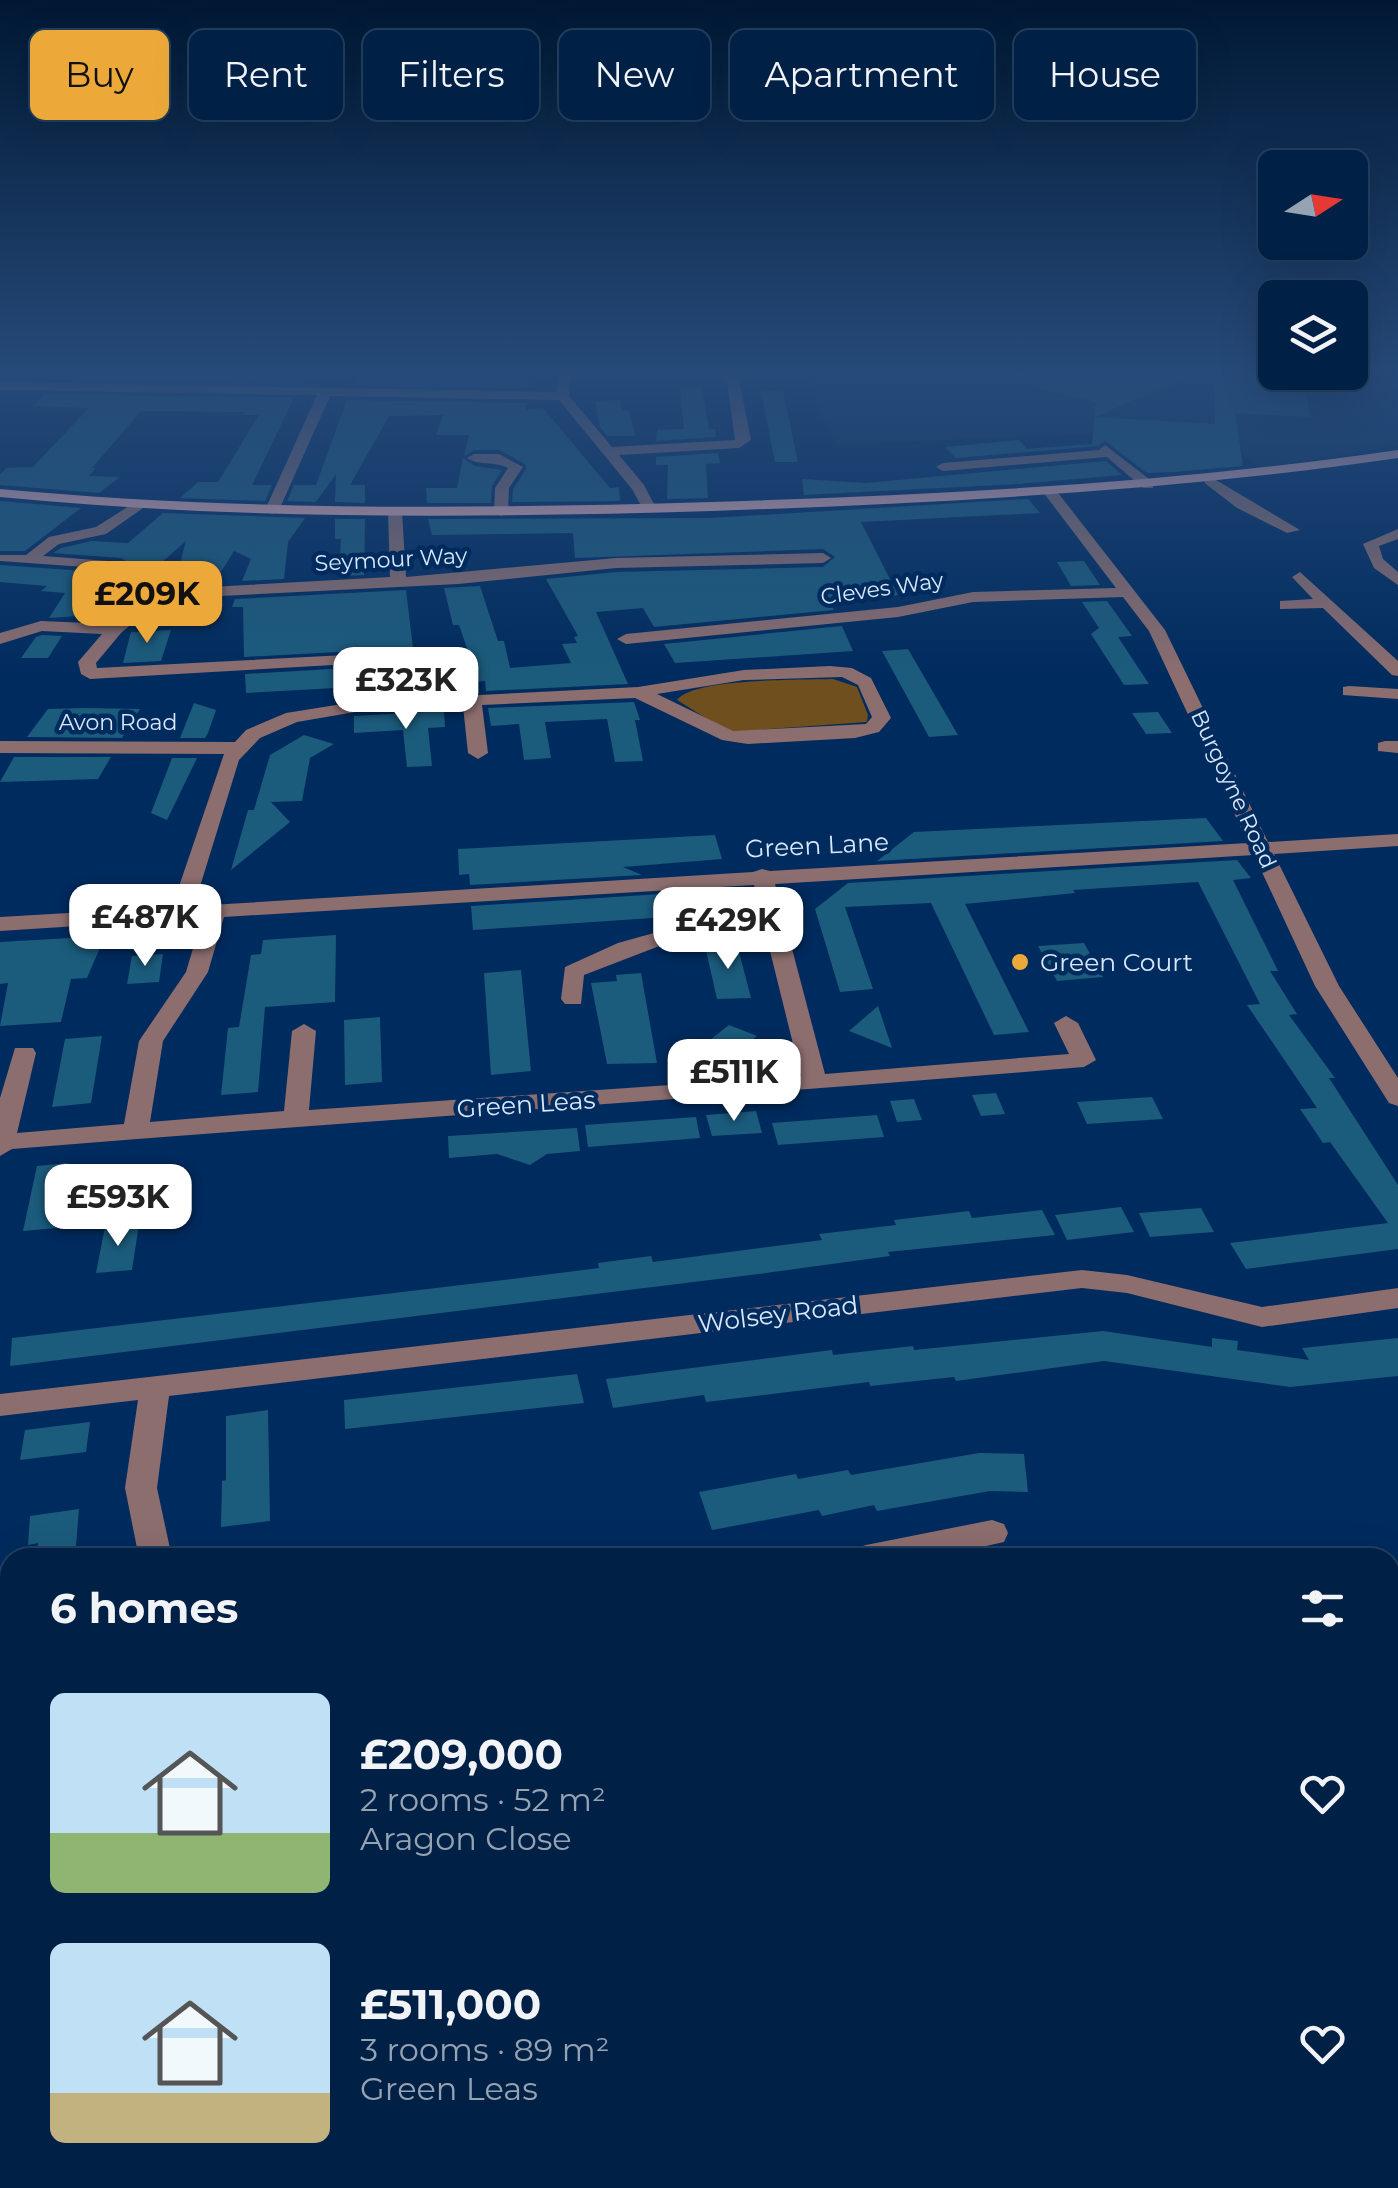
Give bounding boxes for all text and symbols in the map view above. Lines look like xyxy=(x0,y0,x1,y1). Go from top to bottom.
chip: Buy xyxy=(30,30,169,120)
chip: Rent xyxy=(189,30,343,120)
chip: Filters xyxy=(363,30,539,120)
chip: New xyxy=(559,30,710,120)
chip: Apartment xyxy=(730,30,994,120)
chip: House xyxy=(1014,30,1196,120)
north arrow xyxy=(1258,150,1368,260)
map controls xyxy=(1258,150,1368,390)
button: layers xyxy=(1258,280,1368,390)
street label: Seymour Way xyxy=(314,542,468,577)
pin: £209K xyxy=(77,561,217,646)
street label: Cleves Way xyxy=(819,567,945,610)
text: £209K xyxy=(94,574,200,613)
pin: £323K xyxy=(336,647,476,732)
text: £323K xyxy=(355,660,457,699)
street label: Burgoyne Road xyxy=(1185,706,1282,873)
street label: Avon Road xyxy=(59,709,177,736)
street label: Green Lane xyxy=(744,826,890,864)
pin: £487K xyxy=(75,884,215,969)
pin: £429K xyxy=(658,887,798,972)
text: £487K xyxy=(91,897,199,936)
text: £429K xyxy=(675,900,781,939)
place label: Green Court xyxy=(1040,947,1193,977)
marker: Green Court xyxy=(1009,951,1031,973)
pin: £511K xyxy=(664,1039,804,1124)
text: £511K xyxy=(690,1052,778,1091)
street label: Green Leas xyxy=(456,1084,596,1124)
pin: £593K xyxy=(48,1164,188,1249)
text: £593K xyxy=(67,1177,169,1216)
street label: Wolsey Road xyxy=(696,1289,860,1339)
icon: filters xyxy=(1295,1581,1350,1636)
text: 6 homes xyxy=(50,1582,238,1634)
text: £209,000 xyxy=(360,1728,563,1780)
icon: home xyxy=(130,1733,250,1853)
icon: heart xyxy=(1295,1766,1350,1821)
text: 2 rooms · 52 m² xyxy=(360,1780,606,1819)
text: Aragon Close xyxy=(360,1819,572,1858)
text: £511,000 xyxy=(360,1978,541,2030)
icon: home xyxy=(130,1983,250,2103)
icon: heart xyxy=(1295,2016,1350,2071)
text: 3 rooms · 89 m² xyxy=(360,2030,609,2069)
text: Green Leas xyxy=(360,2069,538,2108)

